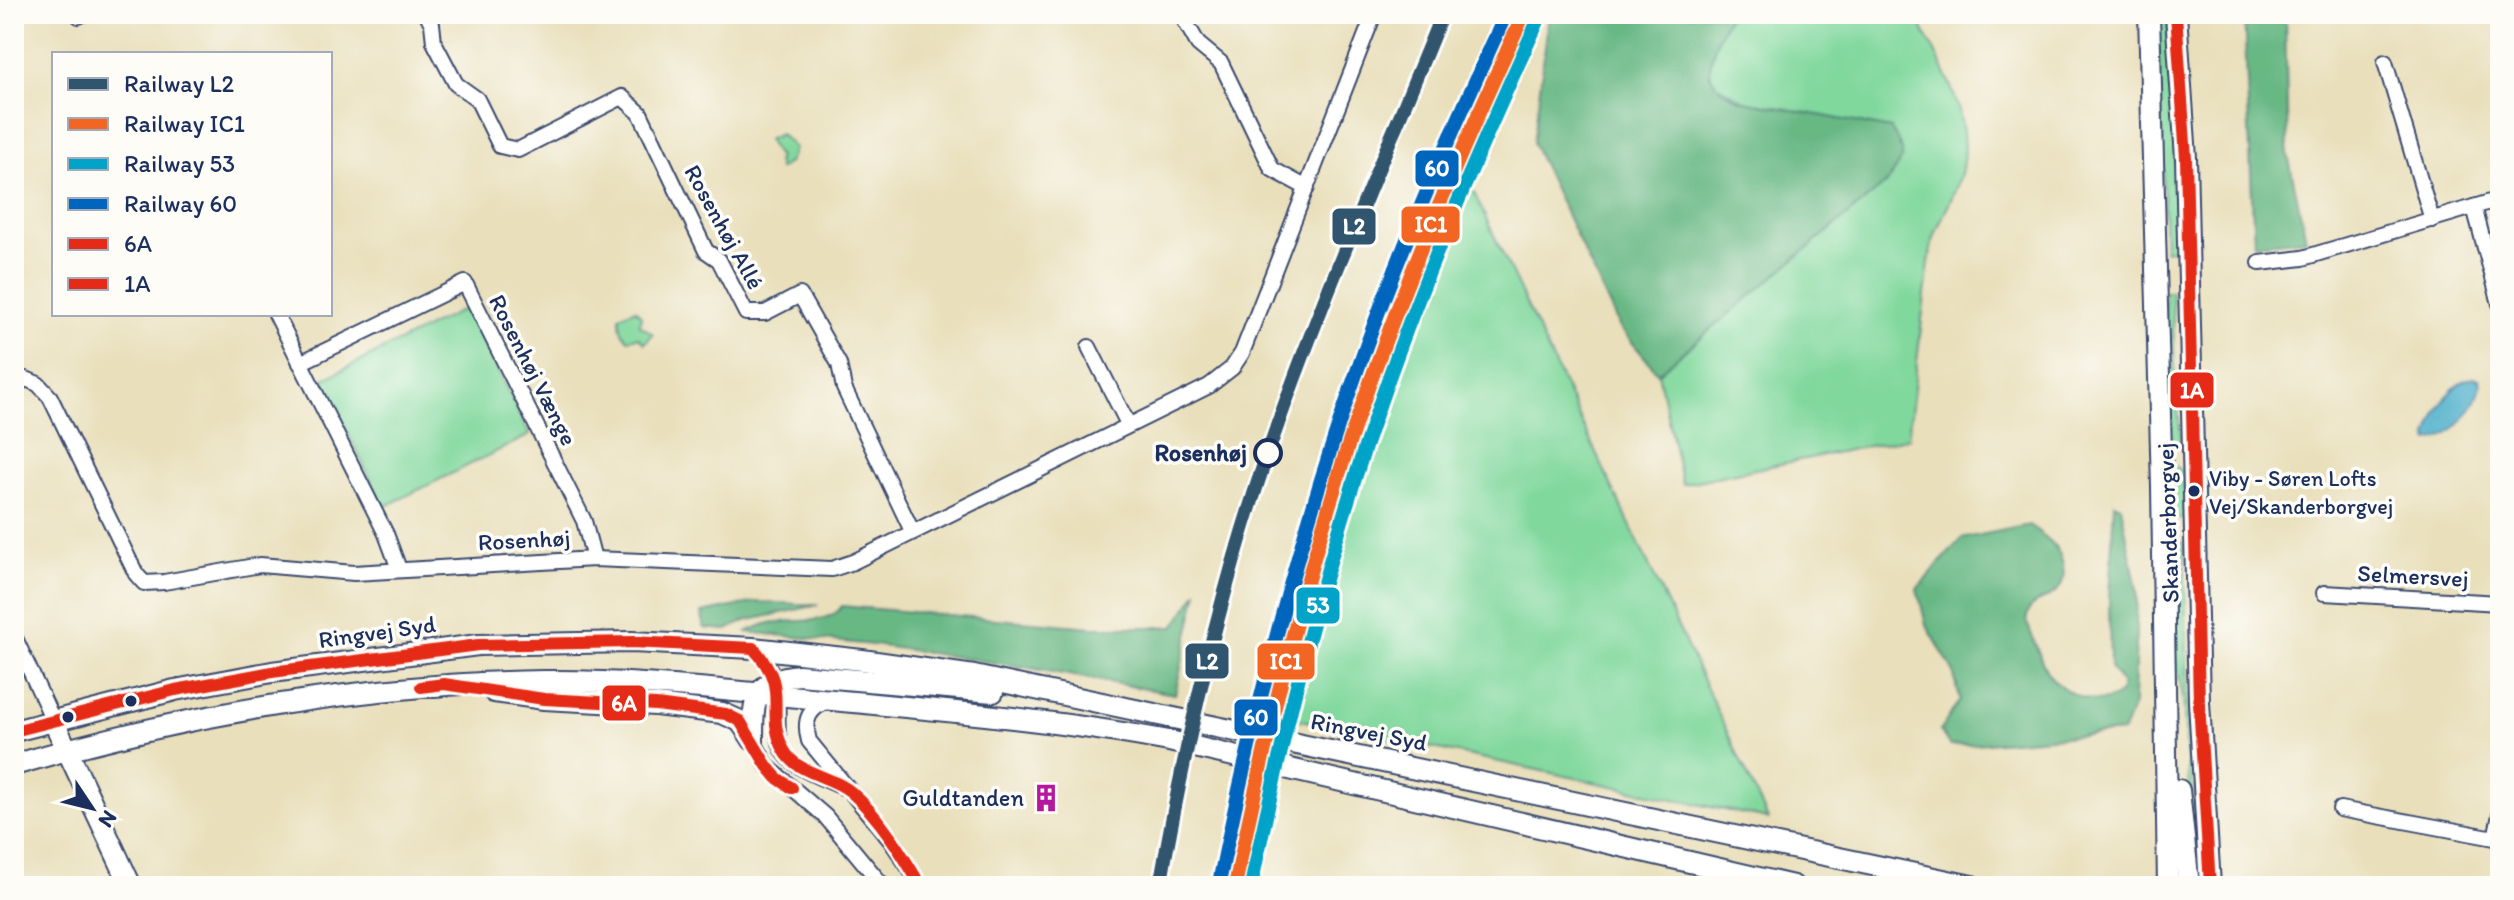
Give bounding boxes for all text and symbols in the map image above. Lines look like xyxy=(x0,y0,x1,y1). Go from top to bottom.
legend xyxy=(52,52,332,316)
text: Railway L2 xyxy=(124,69,235,98)
text: Railway IC1 xyxy=(124,109,245,138)
text: Railway 53 xyxy=(124,149,235,178)
line badge: 60 xyxy=(1414,149,1460,188)
text: 60 xyxy=(1424,155,1450,182)
street label: Rosenhøj Allé xyxy=(678,159,771,294)
text: Railway 60 xyxy=(124,189,237,218)
line badge: IC1 xyxy=(1400,205,1461,244)
line badge: L2 xyxy=(1331,207,1377,246)
text: IC1 xyxy=(1415,211,1448,238)
text: L2 xyxy=(1343,213,1366,240)
text: 6A xyxy=(124,229,152,258)
text: 1A xyxy=(124,269,151,298)
street label: Rosenhøj Vænge xyxy=(483,289,584,450)
line badge: 1A xyxy=(2169,371,2215,409)
text: 1A xyxy=(2180,377,2205,404)
place label: Rosenhøj xyxy=(1155,438,1247,468)
marker: Rosenhøj xyxy=(1254,439,1282,467)
street label: Skanderborgvej xyxy=(2150,442,2185,604)
place label: Viby - Søren Lofts Vej/Skanderborgvej xyxy=(2209,465,2393,520)
marker: Viby - Søren Lofts Vej/Skanderborgvej xyxy=(2186,483,2202,499)
street label: Rosenhøj xyxy=(477,523,571,556)
street label: Selmersvej xyxy=(2357,558,2469,593)
line badge: 53 xyxy=(1295,586,1341,625)
text: 53 xyxy=(1306,592,1330,619)
street label: Ringvej Syd xyxy=(316,609,437,654)
line badge: L2 xyxy=(1184,642,1230,680)
line badge: IC1 xyxy=(1256,642,1316,681)
text: L2 xyxy=(1196,648,1219,675)
text: IC1 xyxy=(1270,648,1303,675)
line badge: 6A xyxy=(601,684,647,722)
text: 6A xyxy=(611,690,638,717)
unlabelled marker xyxy=(123,693,139,709)
line badge: 60 xyxy=(1233,698,1279,737)
text: 60 xyxy=(1243,704,1269,731)
street label: Ringvej Syd xyxy=(1308,706,1430,757)
unlabelled marker xyxy=(60,709,76,725)
north arrow xyxy=(52,768,132,848)
place label: Guldtanden xyxy=(902,783,1024,812)
building icon: Guldtanden xyxy=(1031,783,1061,813)
text: N xyxy=(93,805,123,833)

